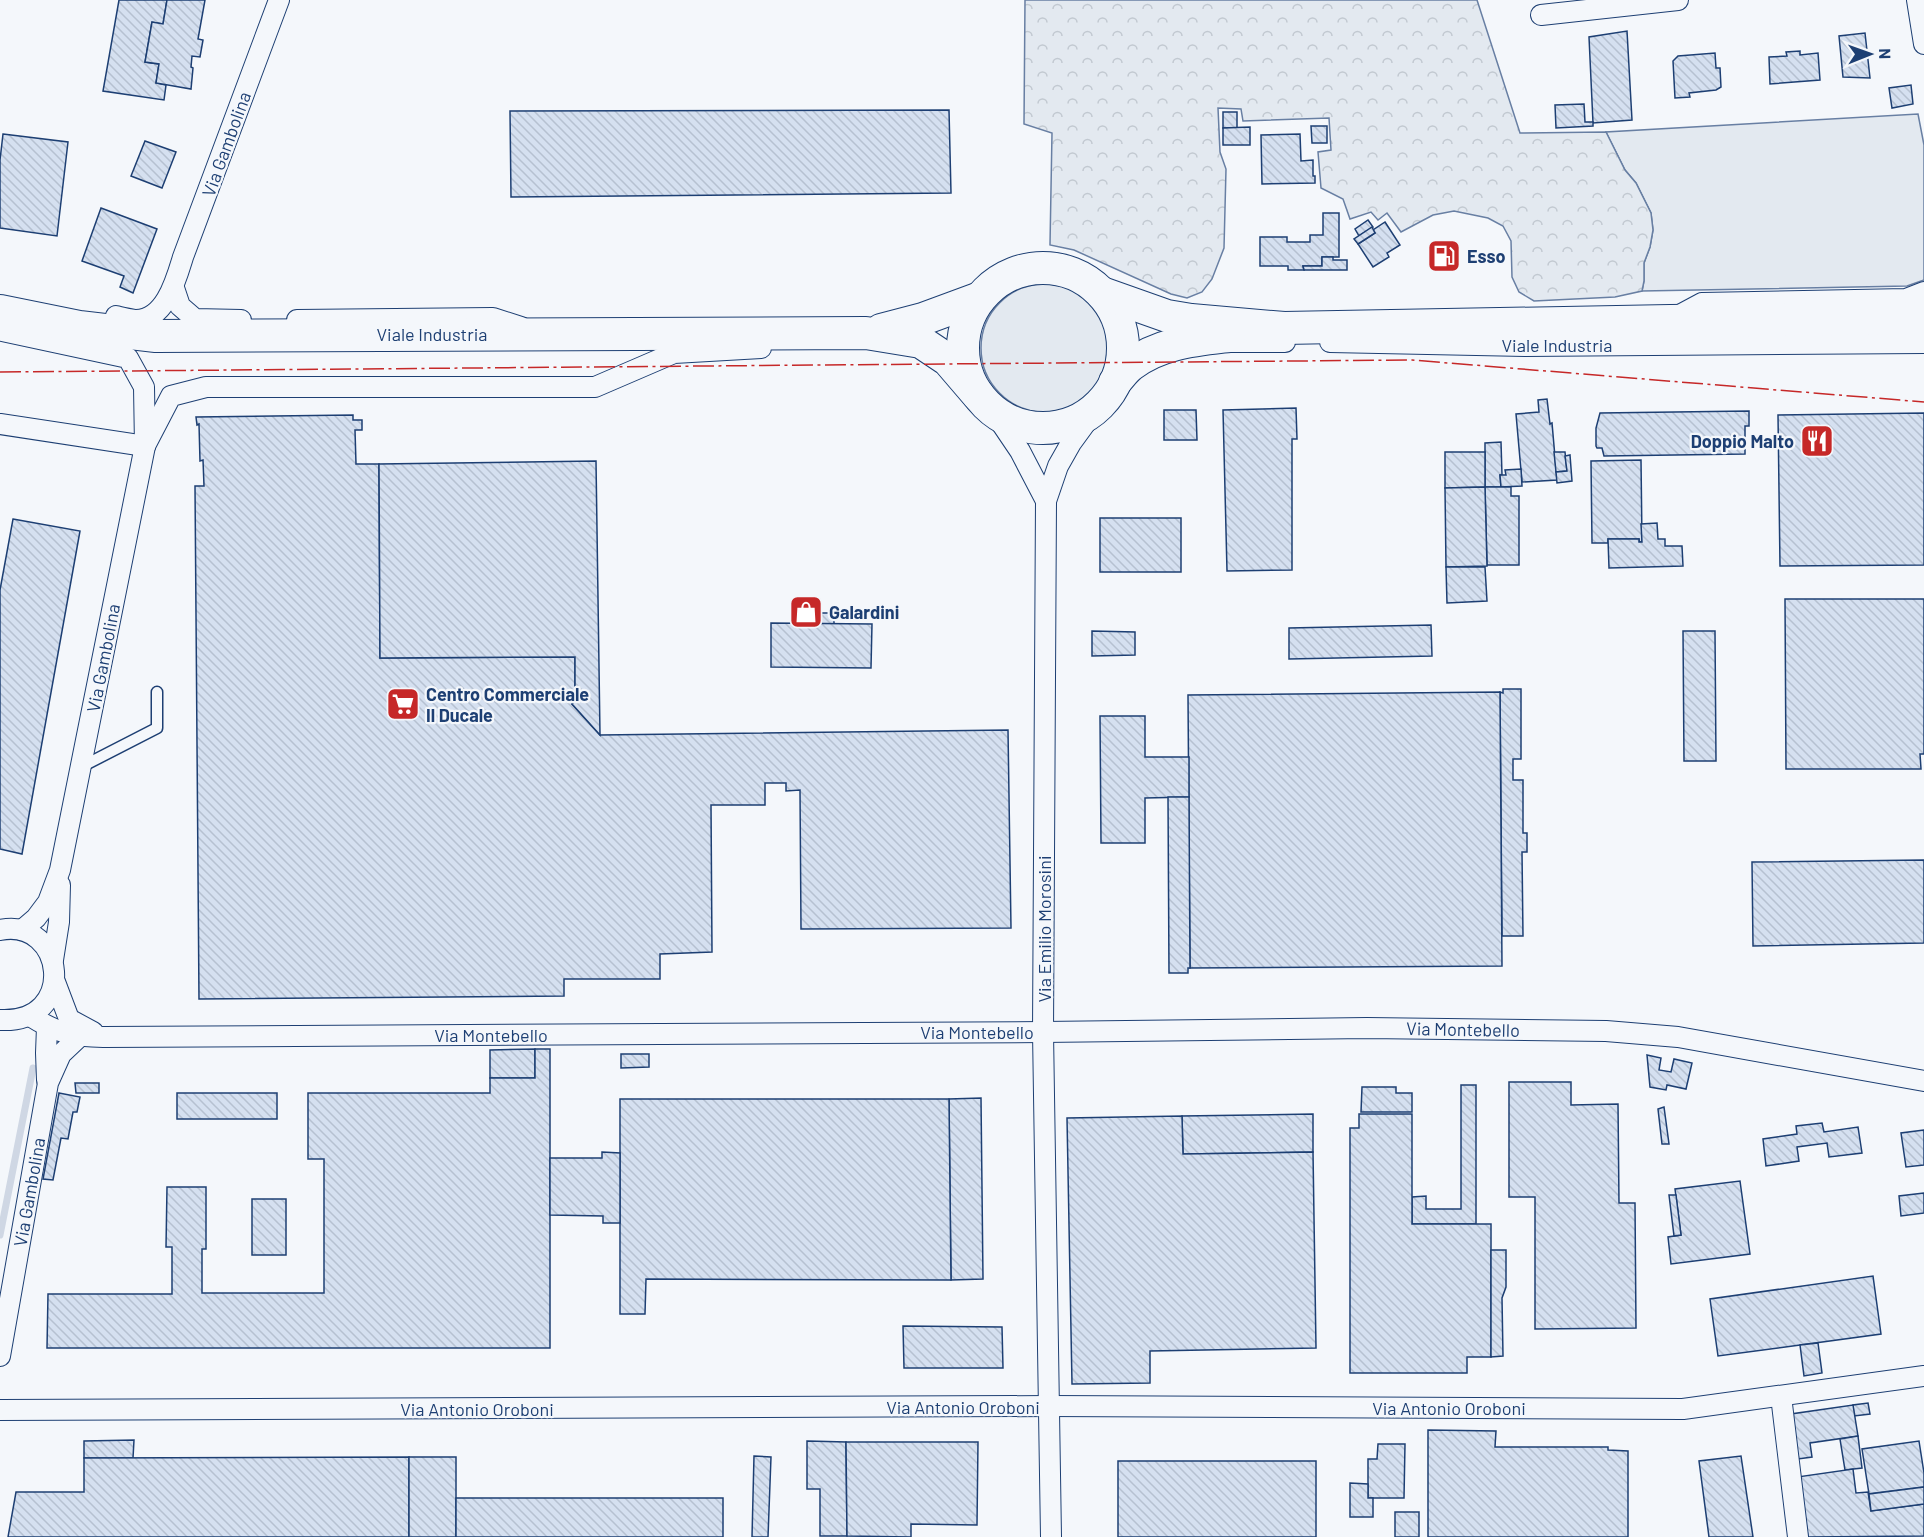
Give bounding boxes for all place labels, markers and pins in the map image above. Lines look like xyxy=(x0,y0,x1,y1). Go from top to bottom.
fuel station icon: Esso xyxy=(1426,238,1462,274)
place label: Esso xyxy=(1467,245,1505,267)
restaurant icon: Doppio Malto xyxy=(1799,423,1835,459)
place label: Doppio Malto xyxy=(1691,430,1794,452)
shop icon: Galardini xyxy=(788,594,824,630)
place label: Galardini xyxy=(829,601,899,623)
place label: Centro Commerciale Il Ducale xyxy=(426,683,589,726)
supermarket icon: Centro Commerciale Il Ducale xyxy=(385,686,421,722)

